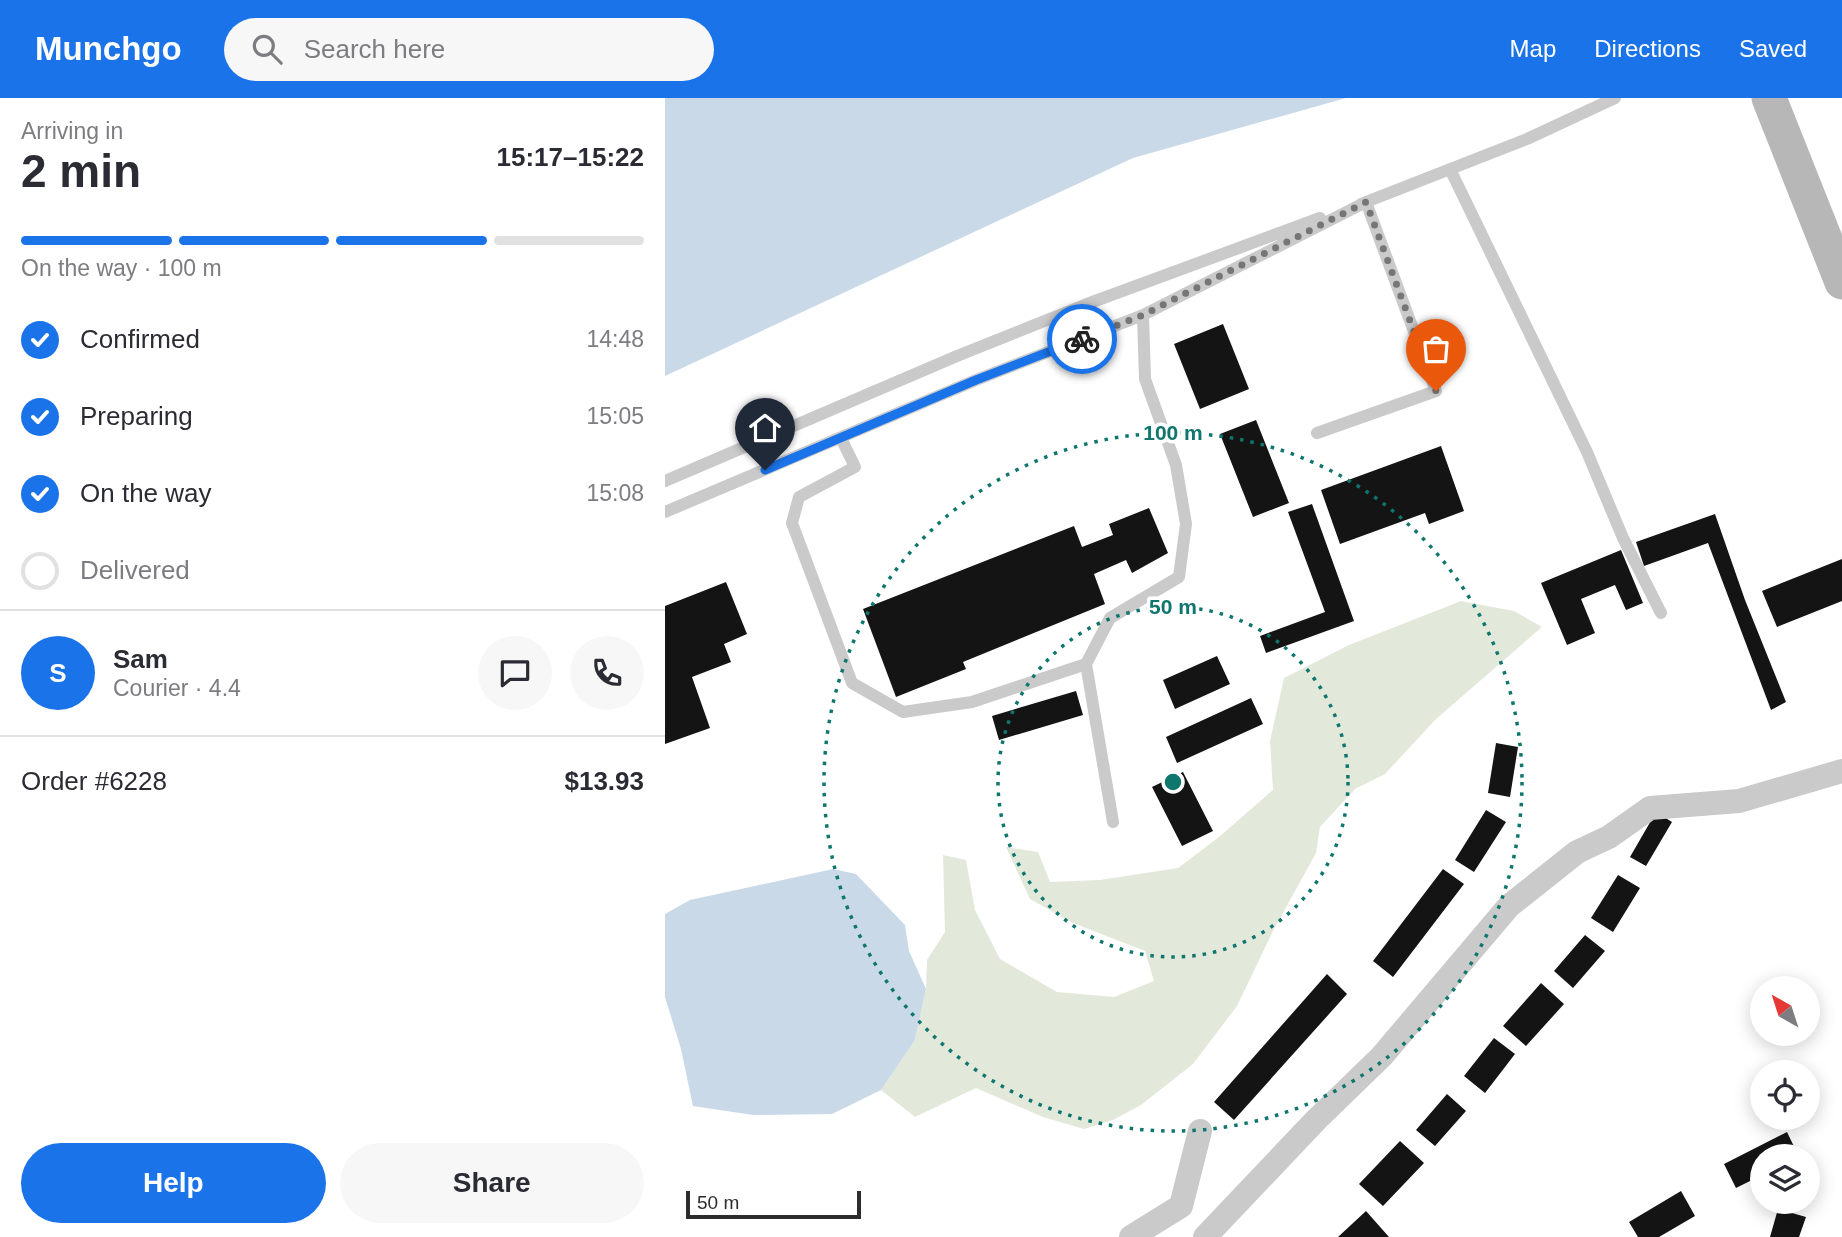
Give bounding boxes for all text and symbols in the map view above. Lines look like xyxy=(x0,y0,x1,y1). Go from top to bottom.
search box xyxy=(224,18,714,81)
text: Munchgo xyxy=(35,30,182,67)
icon: search xyxy=(248,30,286,68)
text: Search here xyxy=(304,34,445,64)
text: Map xyxy=(1510,35,1556,62)
text: Directions xyxy=(1594,35,1701,62)
text: Saved xyxy=(1739,35,1807,62)
text: Arriving in xyxy=(21,118,123,144)
text: 15:17–15:22 xyxy=(497,142,644,172)
text: 2 min xyxy=(21,145,141,197)
text: On the way · 100 m xyxy=(21,255,222,281)
courier xyxy=(1047,304,1117,374)
pin xyxy=(1406,319,1466,391)
icon: bike xyxy=(1063,320,1101,358)
icon: check xyxy=(21,321,59,359)
text: Confirmed xyxy=(80,324,200,354)
text: 14:48 xyxy=(586,326,644,352)
icon: bag xyxy=(1417,330,1455,368)
icon: check xyxy=(21,398,59,436)
pin xyxy=(735,398,795,470)
text: Preparing xyxy=(80,401,193,431)
text: 15:05 xyxy=(586,403,644,429)
icon: home xyxy=(746,409,784,447)
text: 100 m xyxy=(1143,421,1203,444)
icon: check xyxy=(21,475,59,513)
text: On the way xyxy=(80,478,212,508)
text: 15:08 xyxy=(586,480,644,506)
text: Delivered xyxy=(80,555,190,585)
text: 50 m xyxy=(1149,595,1197,618)
button: chat xyxy=(478,636,552,710)
button: phone xyxy=(570,636,644,710)
text: Sam xyxy=(113,644,168,674)
text: S xyxy=(49,658,67,688)
text: Courier · 4.4 xyxy=(113,675,241,701)
text: Order #6228 xyxy=(21,766,167,796)
text: $13.93 xyxy=(564,766,644,796)
centre of rings xyxy=(1161,770,1185,794)
north arrow xyxy=(1750,976,1820,1046)
map controls xyxy=(1750,976,1820,1214)
button: locate xyxy=(1750,1060,1820,1130)
button: Help xyxy=(21,1143,326,1223)
button: Share xyxy=(340,1143,644,1223)
button: layers xyxy=(1750,1144,1820,1214)
scale bar xyxy=(686,1188,861,1220)
text: 50 m xyxy=(697,1192,739,1213)

